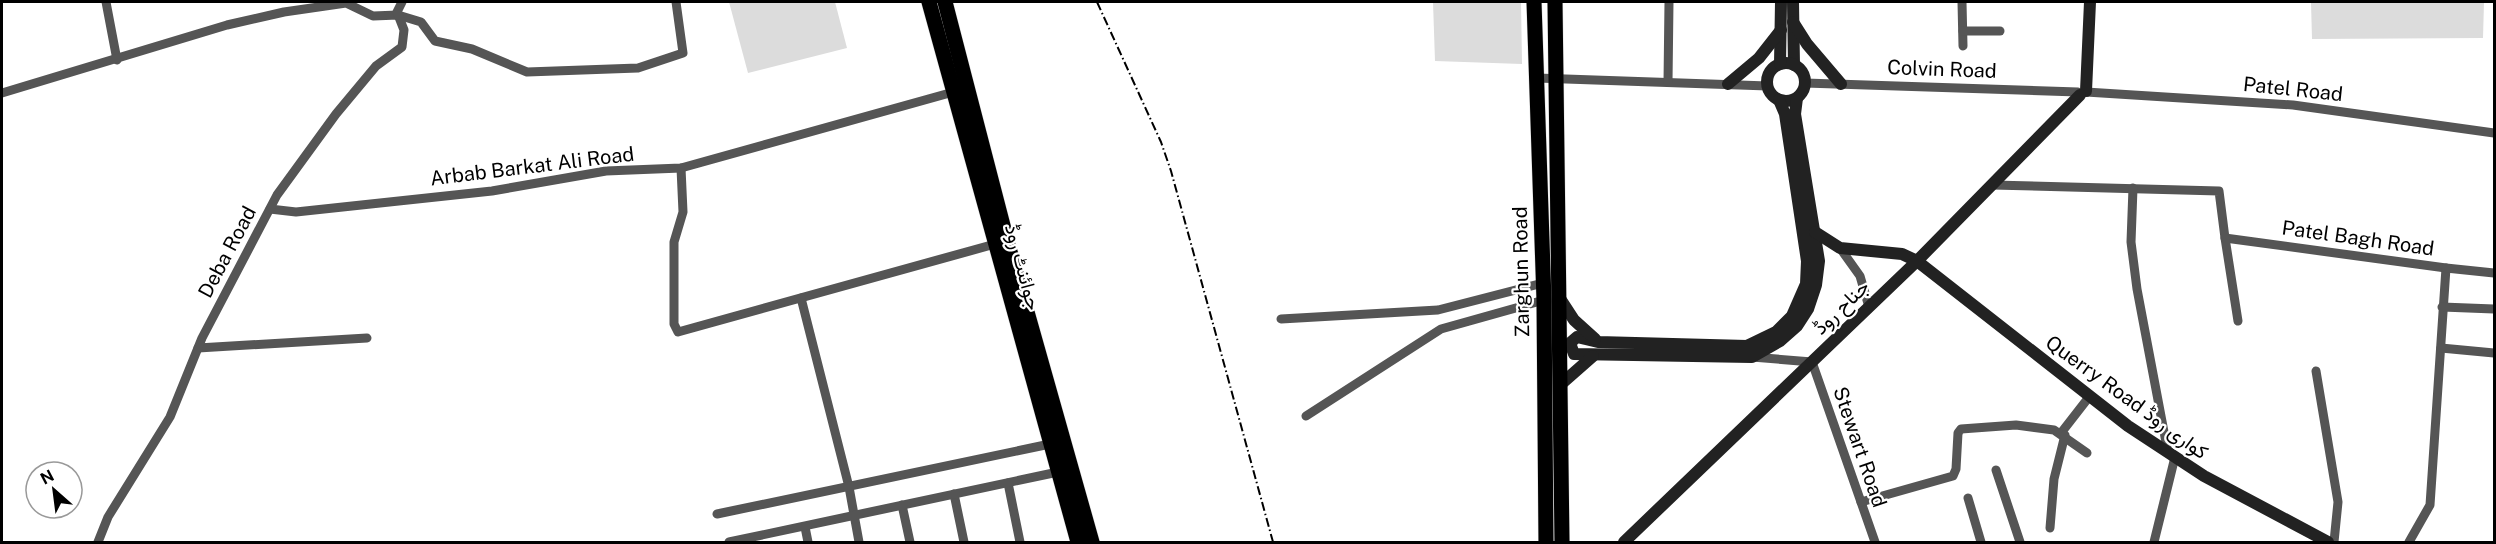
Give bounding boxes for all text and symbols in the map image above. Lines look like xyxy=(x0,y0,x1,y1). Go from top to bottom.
street label: Colvin Road xyxy=(1887,55,1997,83)
street label: Patel Road xyxy=(2242,72,2344,106)
street label: Arbab Barkat Ali Road xyxy=(429,142,635,190)
street label: Deba Road xyxy=(193,202,261,302)
street label: Zarghun Road xyxy=(1508,206,1534,338)
street label: Patel Bagh Road xyxy=(2280,215,2436,261)
street label: جوائنٹ روڈ xyxy=(999,221,1046,313)
street label: جناح روڈ xyxy=(1808,275,1875,341)
street label: Querry Road کواری روڈ xyxy=(2041,330,2213,465)
street label: Stewart Road xyxy=(1828,384,1892,510)
north arrow xyxy=(24,460,84,520)
text: N xyxy=(37,466,57,489)

